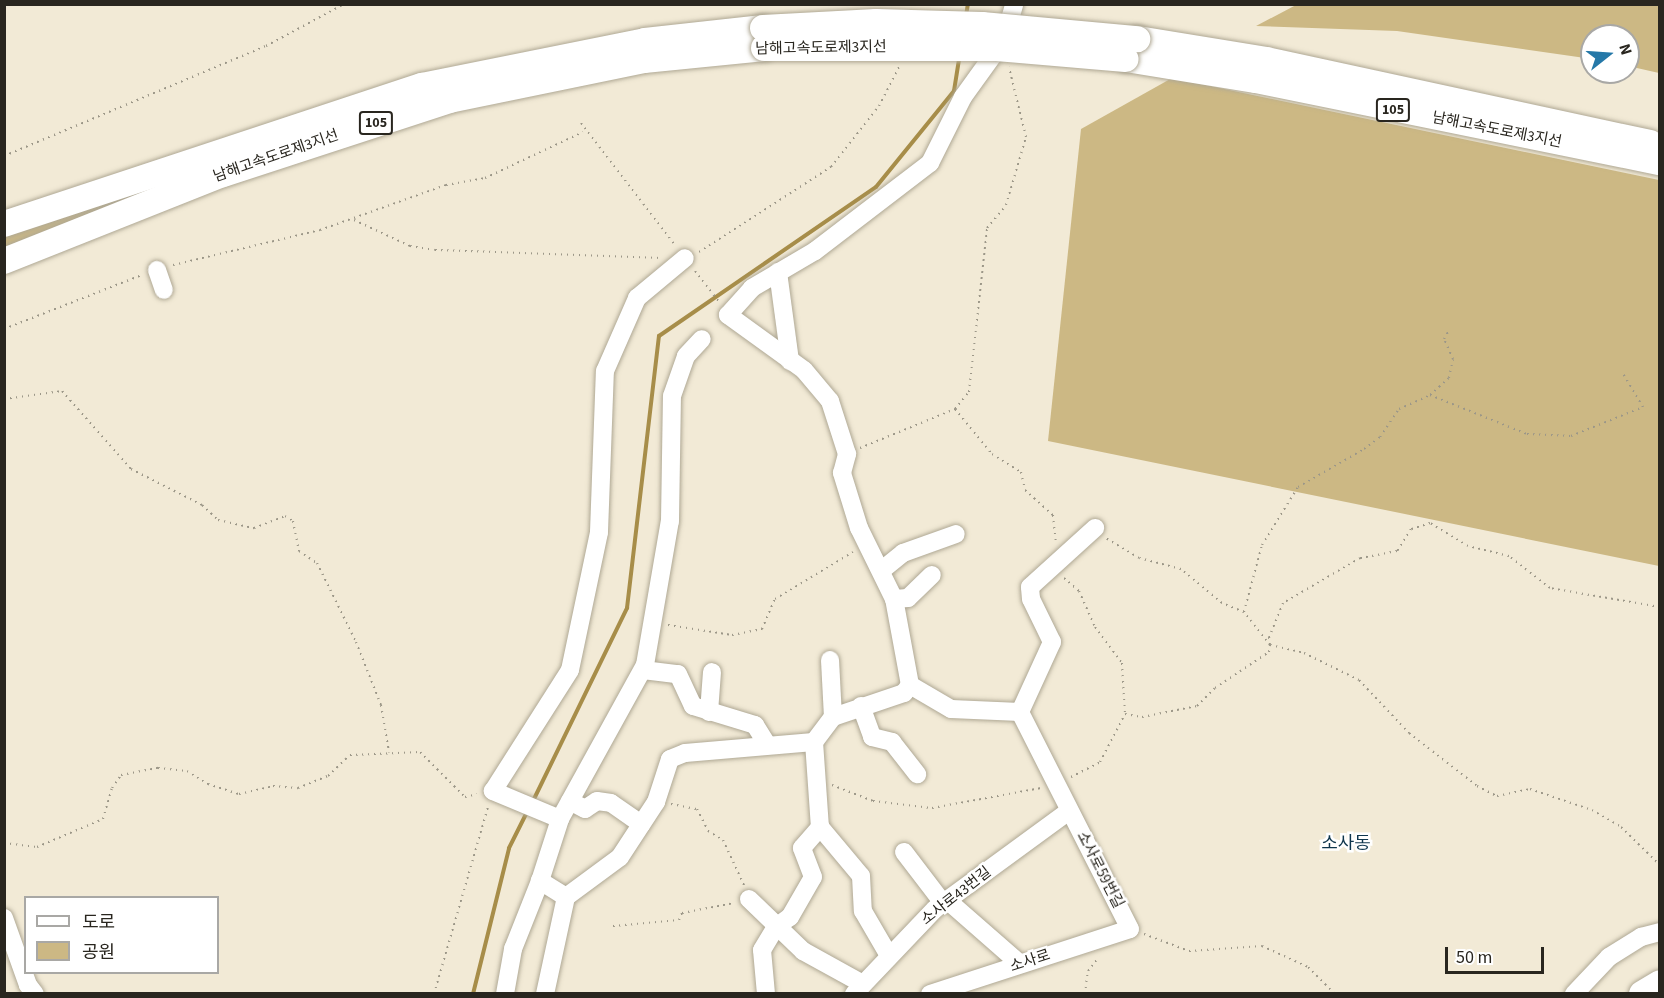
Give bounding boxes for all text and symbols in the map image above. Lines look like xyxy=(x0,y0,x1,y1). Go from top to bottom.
north arrow xyxy=(1580,24,1640,84)
street label: 남해고속도로제3지선 xyxy=(755,38,887,58)
text: N xyxy=(1613,41,1637,58)
road number: 105 xyxy=(1375,99,1411,121)
street label: 남해고속도로제3지선 xyxy=(1431,109,1563,151)
road number: 105 xyxy=(358,112,394,134)
street label: 남해고속도로제3지선 xyxy=(211,126,341,186)
street label: 소사로59번길 xyxy=(1073,829,1127,911)
district label: 소사동 xyxy=(1321,833,1371,855)
street label: 소사로43번길 xyxy=(917,863,995,929)
legend xyxy=(24,896,219,974)
text: 도로 xyxy=(82,910,115,935)
scale bar xyxy=(1448,935,1547,973)
text: 공원 xyxy=(82,940,115,965)
text: 50 m xyxy=(1456,945,1492,970)
street label: 소사로 xyxy=(1008,946,1052,976)

